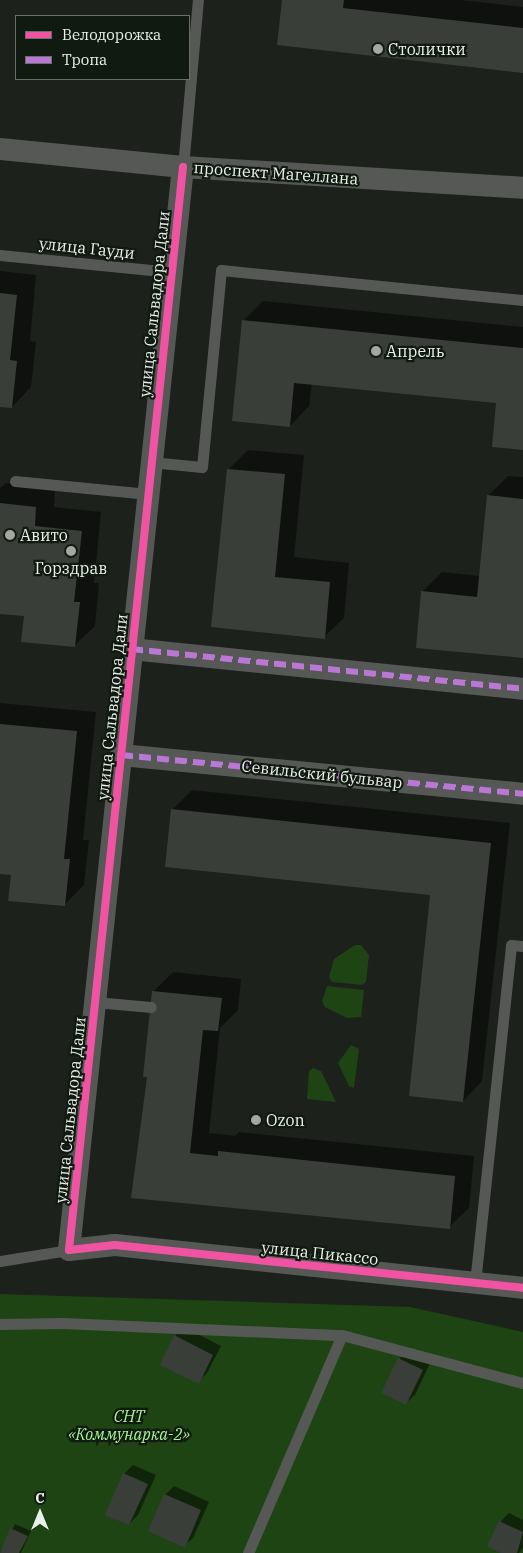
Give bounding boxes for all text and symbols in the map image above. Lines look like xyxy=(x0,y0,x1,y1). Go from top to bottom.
legend xyxy=(15,15,190,80)
text: Велодорожка xyxy=(62,25,161,44)
place label: Столички xyxy=(388,39,466,59)
marker: Столички xyxy=(372,43,384,55)
text: Тропа xyxy=(62,50,107,69)
street label: проспект Магеллана xyxy=(193,158,359,188)
street label: улица Сальвадора Дали xyxy=(135,210,173,398)
street label: улица Гауди xyxy=(38,233,136,263)
place label: Апрель xyxy=(386,341,444,361)
marker: Апрель xyxy=(370,345,382,357)
place label: Авито xyxy=(20,525,68,545)
marker: Авито xyxy=(4,529,16,541)
marker: Горздрав xyxy=(65,545,77,557)
place label: Горздрав xyxy=(35,558,107,578)
street label: улица Сальвадора Дали xyxy=(93,613,131,801)
street label: Севильский бульвар xyxy=(241,756,403,792)
street label: улица Сальвадора Дали xyxy=(51,1016,89,1204)
place label: Ozon xyxy=(266,1110,305,1130)
marker: Ozon xyxy=(250,1114,262,1126)
street label: улица Пикассо xyxy=(261,1237,379,1269)
park label: СНТ «Коммунарка-2» xyxy=(68,1406,190,1444)
north arrow xyxy=(15,1488,65,1538)
text: С xyxy=(35,1489,45,1507)

